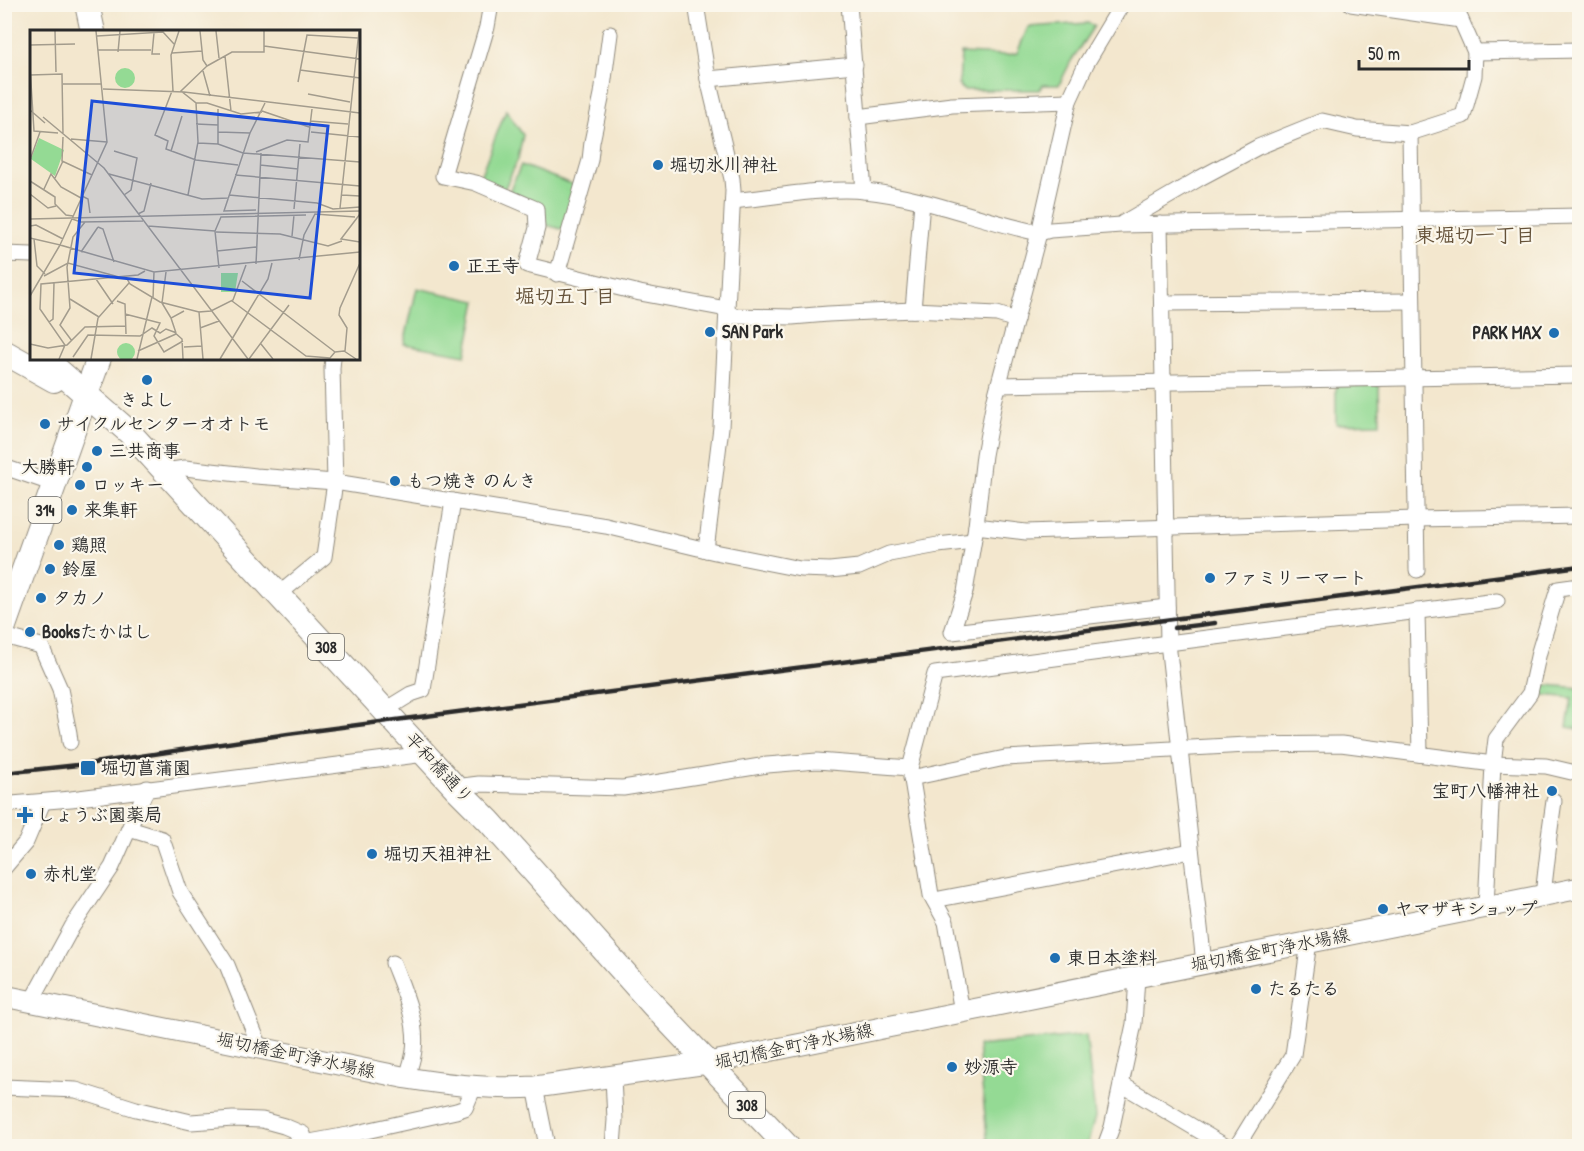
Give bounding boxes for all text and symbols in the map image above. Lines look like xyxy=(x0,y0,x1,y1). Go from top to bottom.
inset map xyxy=(30,30,360,360)
scale bar xyxy=(1359,33,1468,71)
text: 50 m xyxy=(1368,41,1400,66)
place label: 堀切氷川神社 xyxy=(670,152,778,177)
marker: 堀切氷川神社 xyxy=(651,158,665,172)
district label: 東堀切一丁目 xyxy=(1415,221,1535,248)
place label: 正王寺 xyxy=(466,253,520,278)
marker: 正王寺 xyxy=(447,259,461,273)
district label: 堀切五丁目 xyxy=(515,282,615,309)
place label: SAN Park xyxy=(722,319,783,344)
place label: PARK MAX xyxy=(1473,320,1542,345)
marker: SAN Park xyxy=(703,325,717,339)
marker: PARK MAX xyxy=(1547,326,1561,340)
marker: きよし xyxy=(140,373,154,387)
place label: きよし xyxy=(120,387,174,412)
place label: サイクルセンターオオトモ xyxy=(57,411,270,436)
marker: サイクルセンターオオトモ xyxy=(38,417,52,431)
place label: 三共商事 xyxy=(109,438,181,463)
marker: 三共商事 xyxy=(90,444,104,458)
place label: 大勝軒 xyxy=(21,454,75,479)
marker: 大勝軒 xyxy=(80,460,94,474)
place label: もつ焼き のんき xyxy=(407,468,537,493)
place label: ロッキー xyxy=(92,472,164,497)
marker: もつ焼き のんき xyxy=(388,474,402,488)
marker: ロッキー xyxy=(73,478,87,492)
road number: 314 xyxy=(28,497,62,523)
place label: 来集軒 xyxy=(84,497,138,522)
marker: 来集軒 xyxy=(65,503,79,517)
place label: 鶏照 xyxy=(71,532,107,557)
marker: 鶏照 xyxy=(52,538,66,552)
place label: 鈴屋 xyxy=(62,556,98,581)
marker: 鈴屋 xyxy=(43,562,57,576)
place label: ファミリーマート xyxy=(1222,565,1367,590)
marker: ファミリーマート xyxy=(1203,571,1217,585)
place label: タカノ xyxy=(53,585,107,610)
marker: タカノ xyxy=(34,591,48,605)
place label: Booksたかはし xyxy=(42,619,152,644)
marker: Booksたかはし xyxy=(23,625,37,639)
road number: 308 xyxy=(308,634,344,660)
street label: 平和橋通り xyxy=(400,726,479,809)
place label: 堀切菖蒲園 xyxy=(101,755,191,780)
marker: 堀切菖蒲園 xyxy=(79,759,97,777)
place label: 宝町八幡神社 xyxy=(1432,778,1540,803)
marker: 宝町八幡神社 xyxy=(1545,784,1559,798)
place label: しょうぶ園薬局 xyxy=(37,802,162,827)
marker: しょうぶ園薬局 xyxy=(18,808,32,822)
place label: 堀切天祖神社 xyxy=(384,841,492,866)
marker: 堀切天祖神社 xyxy=(365,847,379,861)
place label: 赤札堂 xyxy=(43,861,97,886)
marker: 赤札堂 xyxy=(24,867,38,881)
place label: ヤマザキショップ xyxy=(1395,896,1538,921)
marker: ヤマザキショップ xyxy=(1376,902,1390,916)
street label: 堀切橋金町浄水場線 xyxy=(1188,922,1352,977)
place label: 東日本塗料 xyxy=(1067,945,1157,970)
marker: 東日本塗料 xyxy=(1048,951,1062,965)
place label: たるたる xyxy=(1268,976,1340,1001)
marker: たるたる xyxy=(1249,982,1263,996)
street label: 堀切橋金町浄水場線 xyxy=(712,1016,876,1075)
street label: 堀切橋金町浄水場線 xyxy=(214,1025,378,1084)
place label: 妙源寺 xyxy=(964,1054,1018,1079)
marker: 妙源寺 xyxy=(945,1060,959,1074)
road number: 308 xyxy=(729,1092,765,1118)

